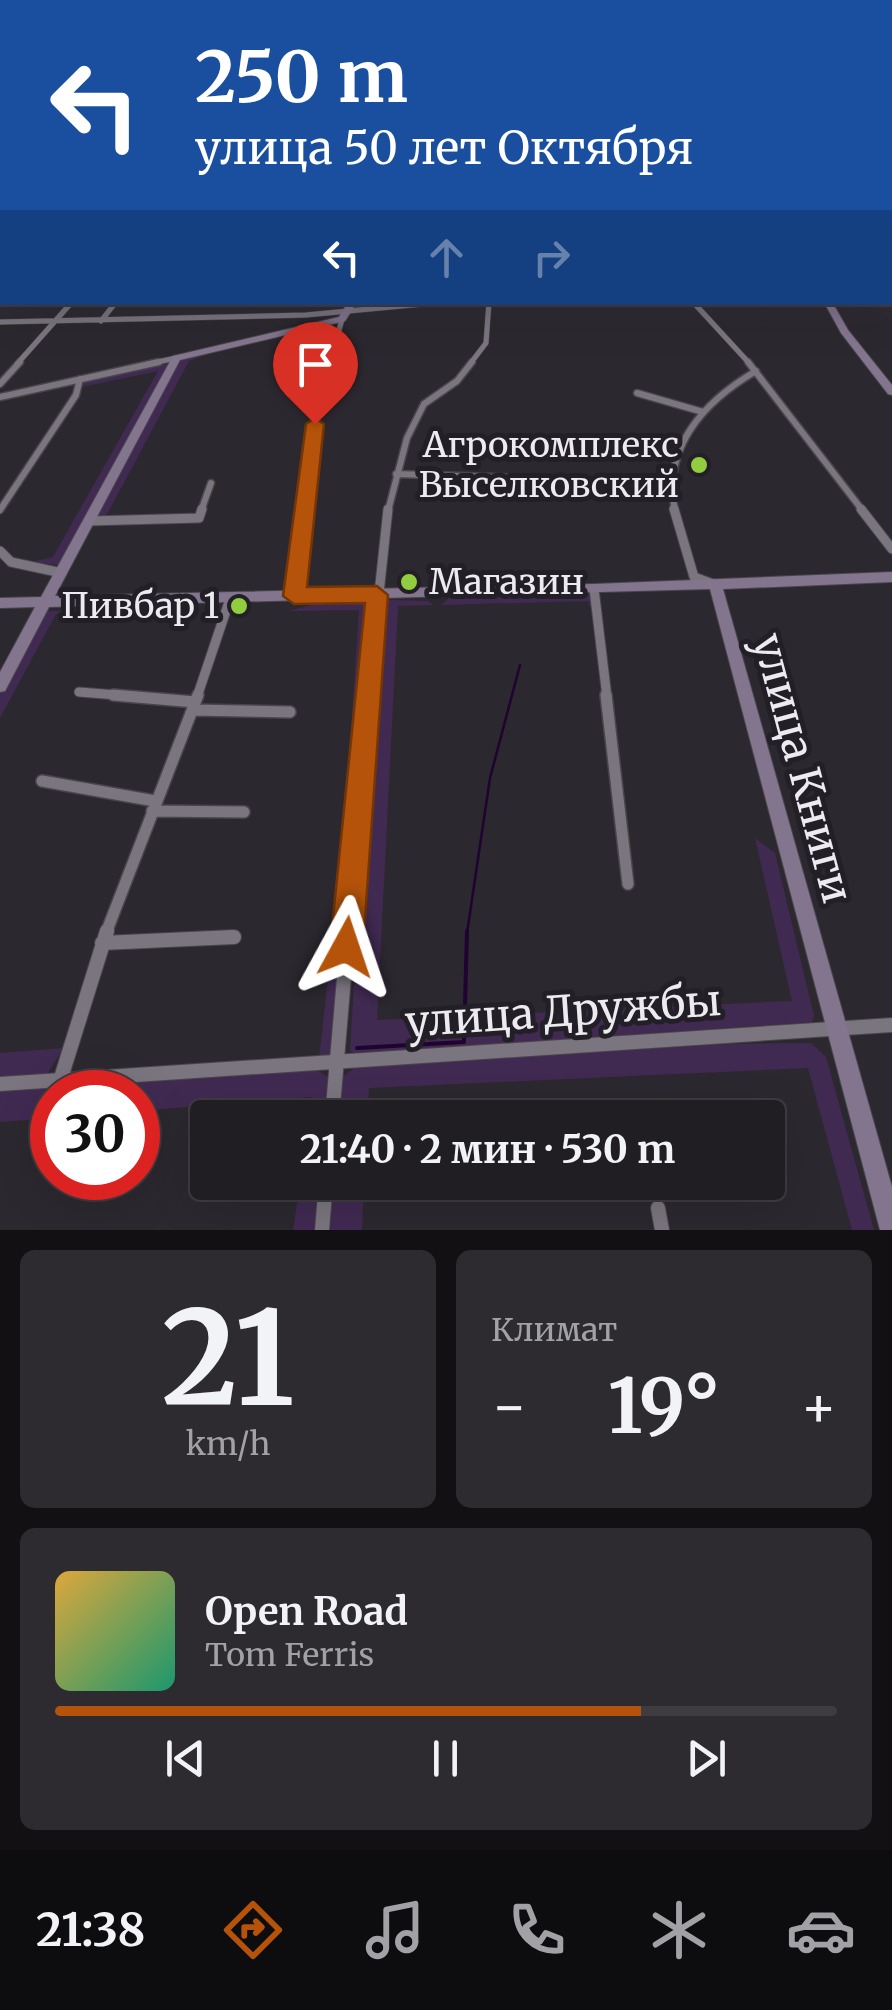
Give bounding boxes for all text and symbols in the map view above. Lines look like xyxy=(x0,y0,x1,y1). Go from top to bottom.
text: 250 m xyxy=(195,33,408,121)
icon: left xyxy=(30,40,160,170)
text: улица 50 лет Октября xyxy=(195,120,693,176)
icon: left xyxy=(314,230,369,285)
icon: ahead xyxy=(419,230,474,285)
icon: right xyxy=(524,230,579,285)
pin xyxy=(273,322,358,425)
icon: arrive xyxy=(288,337,343,392)
place label: Агрокомплекс Выселковский xyxy=(419,423,679,507)
marker: Агрокомплекс Выселковский xyxy=(688,454,710,476)
place label: Магазин xyxy=(429,560,584,604)
marker: Магазин xyxy=(398,571,420,593)
place label: Пивбар 1 xyxy=(61,584,219,628)
marker: Пивбар 1 xyxy=(228,595,250,617)
street label: улица Книги xyxy=(742,628,864,908)
position arrow xyxy=(294,895,398,999)
street label: улица Дружбы xyxy=(403,974,723,1048)
speed limit sign: 30 xyxy=(30,1070,160,1200)
text: 21:40 · 2 мин · 530 m xyxy=(300,1126,675,1173)
text: 21 xyxy=(161,1277,295,1440)
text: Климат xyxy=(491,1310,617,1350)
text: 19° xyxy=(608,1359,720,1453)
text: − xyxy=(491,1372,528,1441)
text: + xyxy=(800,1372,837,1441)
text: km/h xyxy=(186,1424,270,1464)
text: Open Road xyxy=(205,1588,408,1635)
text: Tom Ferris xyxy=(205,1635,374,1675)
icon: previous xyxy=(158,1731,213,1786)
icon: pause xyxy=(418,1731,473,1786)
icon: next xyxy=(679,1731,734,1786)
icon: directions xyxy=(218,1895,288,1965)
icon: music xyxy=(360,1895,430,1965)
icon: phone xyxy=(502,1895,572,1965)
icon: climate xyxy=(644,1895,714,1965)
icon: car xyxy=(786,1895,856,1965)
text: 21:38 xyxy=(36,1902,145,1958)

